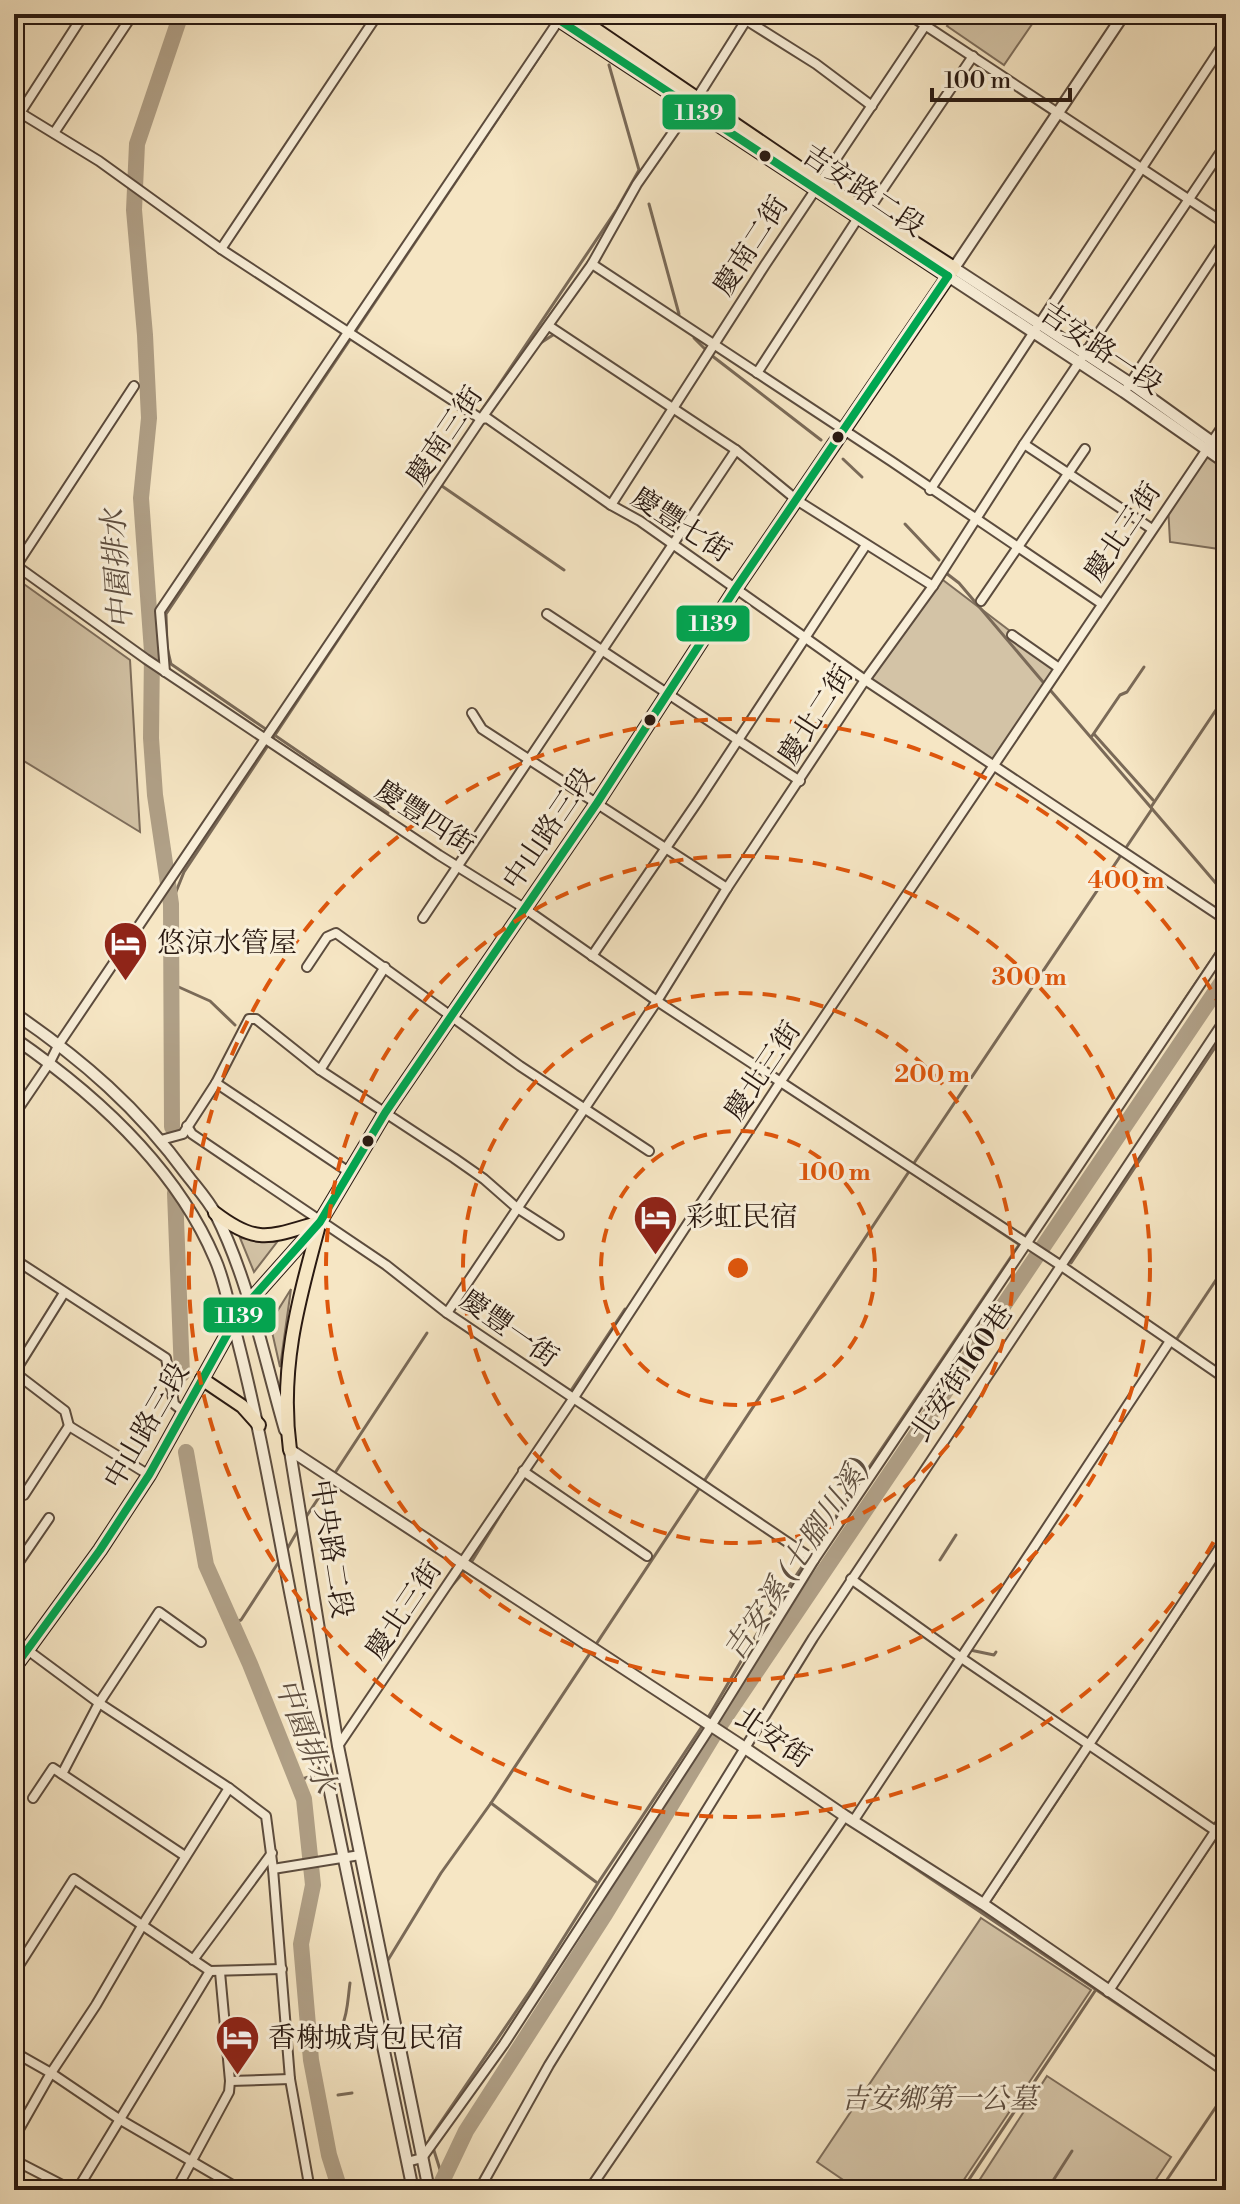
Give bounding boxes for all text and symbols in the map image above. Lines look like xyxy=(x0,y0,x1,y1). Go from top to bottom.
scale bar xyxy=(932,52,1070,102)
text: 100 m xyxy=(944,66,1011,96)
line badge: 1139 xyxy=(661,93,737,131)
text: 1139 xyxy=(675,100,723,127)
street label: 吉安路二段 xyxy=(795,137,931,245)
unlabelled marker xyxy=(757,148,773,164)
street label: 慶南二街 xyxy=(706,189,796,303)
street label: 吉安路一段 xyxy=(1033,295,1169,403)
street label: 慶南三街 xyxy=(399,380,491,492)
unlabelled marker xyxy=(830,429,846,445)
street label: 慶北三街 xyxy=(1077,476,1169,588)
street label: 慶豐七街 xyxy=(624,480,738,570)
water label: 中園排水 xyxy=(95,505,141,630)
line badge: 1139 xyxy=(675,604,751,643)
text: 1139 xyxy=(689,611,737,638)
street label: 慶北二街 xyxy=(771,658,861,772)
unlabelled marker xyxy=(642,712,658,728)
street label: 中山路三段 xyxy=(495,761,603,897)
street label: 慶豐四街 xyxy=(368,773,482,863)
text: 400 m xyxy=(1088,866,1164,896)
hotel icon: 悠涼水管屋 xyxy=(102,919,150,982)
place label: 悠涼水管屋 xyxy=(157,926,297,961)
text: 300 m xyxy=(991,963,1067,993)
street label: 慶北三街 xyxy=(717,1015,809,1127)
text: 200 m xyxy=(894,1060,970,1090)
unlabelled marker xyxy=(360,1133,376,1149)
text: 100 m xyxy=(799,1158,871,1188)
hotel icon: 彩虹民宿 xyxy=(631,1193,679,1256)
place label: 彩虹民宿 xyxy=(686,1200,798,1235)
centre of rings xyxy=(724,1254,752,1282)
street label: 慶豐一街 xyxy=(453,1283,565,1375)
line badge: 1139 xyxy=(202,1296,277,1334)
street label: 北安街160巷 xyxy=(903,1297,1021,1449)
text: 1139 xyxy=(215,1303,263,1330)
street label: 中山路三段 xyxy=(97,1357,197,1495)
water label: 吉安溪 (七腳川溪) xyxy=(716,1451,879,1668)
street label: 中央路二段 xyxy=(303,1477,359,1621)
street label: 慶北三街 xyxy=(358,1554,450,1666)
water label: 中園排水 xyxy=(266,1673,345,1802)
street label: 北安街 xyxy=(728,1700,818,1776)
hotel icon: 香榭城背包民宿 xyxy=(213,2014,261,2077)
place label: 香榭城背包民宿 xyxy=(268,2021,464,2056)
park label: 吉安鄉第一公墓 xyxy=(841,2082,1041,2117)

